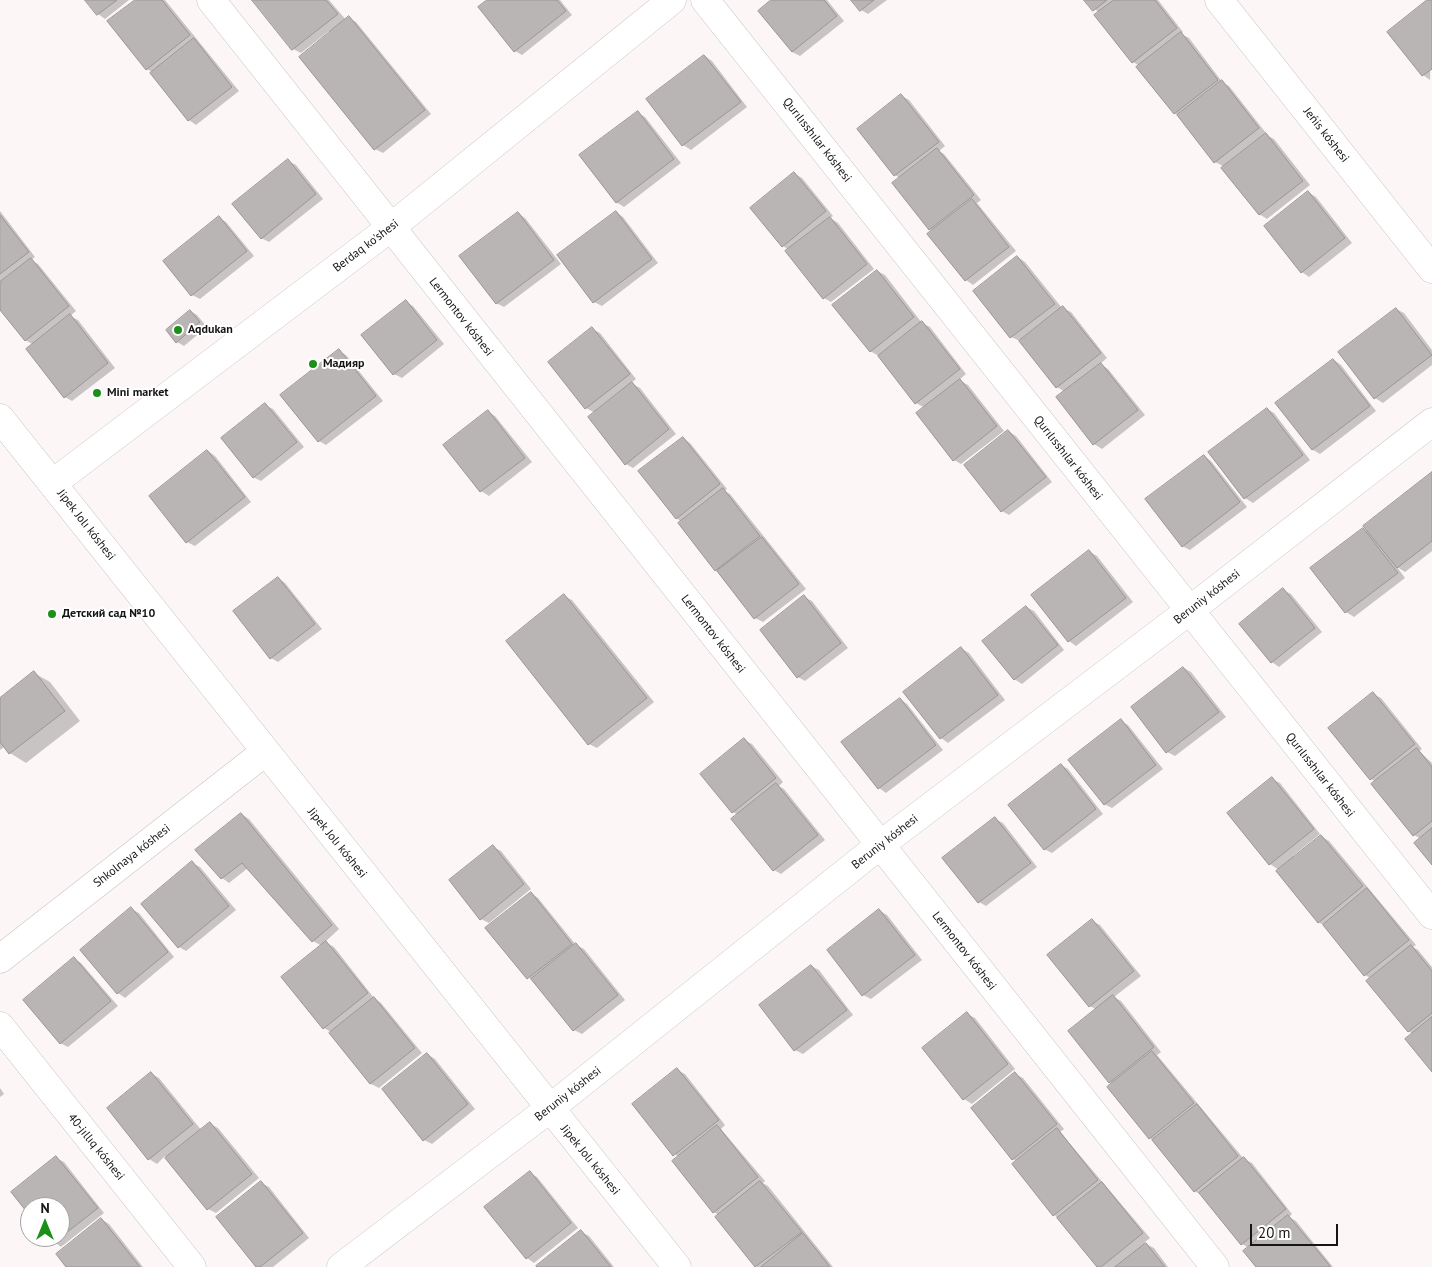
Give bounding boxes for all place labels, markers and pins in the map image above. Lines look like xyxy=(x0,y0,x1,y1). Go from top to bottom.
place label: Aqdukan xyxy=(188,323,233,337)
marker: Aqdukan xyxy=(172,324,184,336)
place label: Мадияр xyxy=(323,357,364,371)
marker: Мадияр xyxy=(307,358,319,370)
place label: Mini market xyxy=(107,386,168,400)
marker: Mini market xyxy=(91,387,103,399)
place label: Детский сад №10 xyxy=(62,607,155,621)
marker: Детский сад №10 xyxy=(46,608,58,620)

